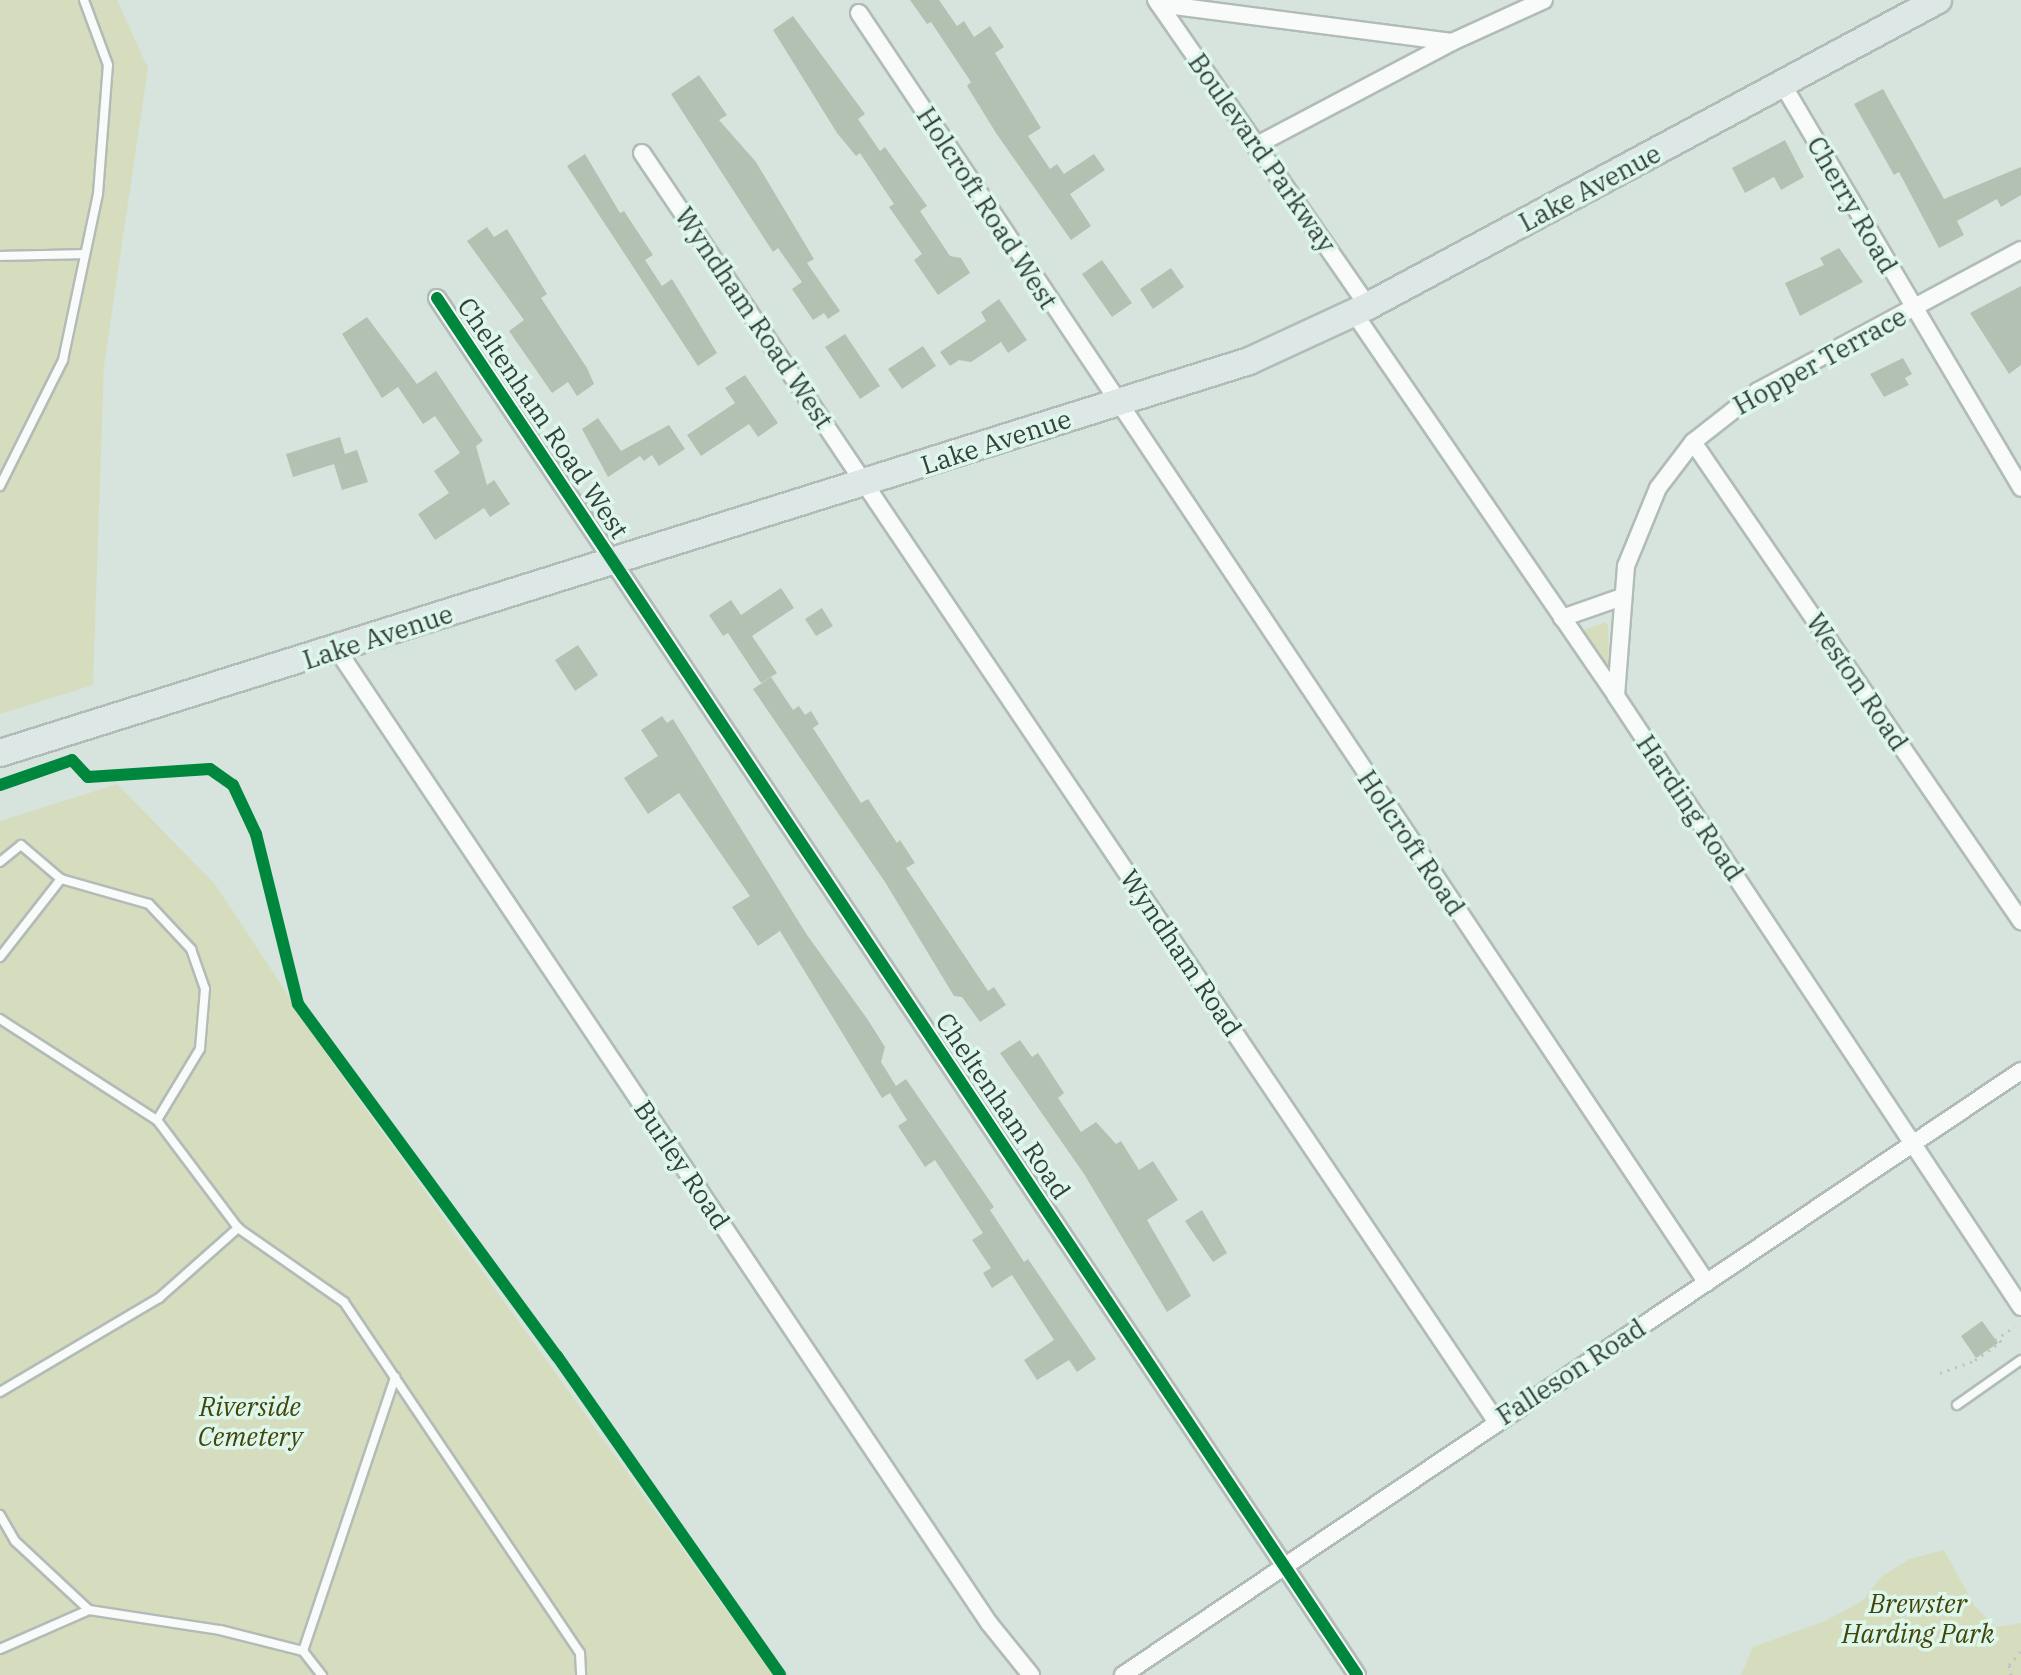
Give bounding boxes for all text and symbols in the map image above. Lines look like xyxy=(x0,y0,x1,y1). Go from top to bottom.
street label: Boulevard Parkway xyxy=(1182,48,1342,258)
street label: Holcroft Road West xyxy=(910,101,1064,315)
street label: Cherry Road xyxy=(1800,131,1904,279)
street label: Lake Avenue xyxy=(1514,138,1666,238)
street label: Wyndham Road West xyxy=(668,201,840,435)
street label: Cheltenham Road West xyxy=(451,292,635,544)
street label: Hopper Terrace xyxy=(1728,301,1912,421)
street label: Lake Avenue xyxy=(917,403,1075,481)
street label: Lake Avenue xyxy=(299,598,457,676)
street label: Weston Road xyxy=(1800,607,1914,757)
street label: Harding Road xyxy=(1630,729,1750,887)
street label: Holcroft Road xyxy=(1351,764,1471,922)
street label: Wyndham Road xyxy=(1114,864,1248,1042)
street label: Cheltenham Road xyxy=(929,1007,1077,1205)
street label: Burley Road xyxy=(628,1095,736,1235)
street label: Falleson Road xyxy=(1491,1312,1651,1432)
park label: Riverside Cemetery xyxy=(198,1391,302,1452)
park label: Brewster Harding Park xyxy=(1842,1588,1994,1650)

